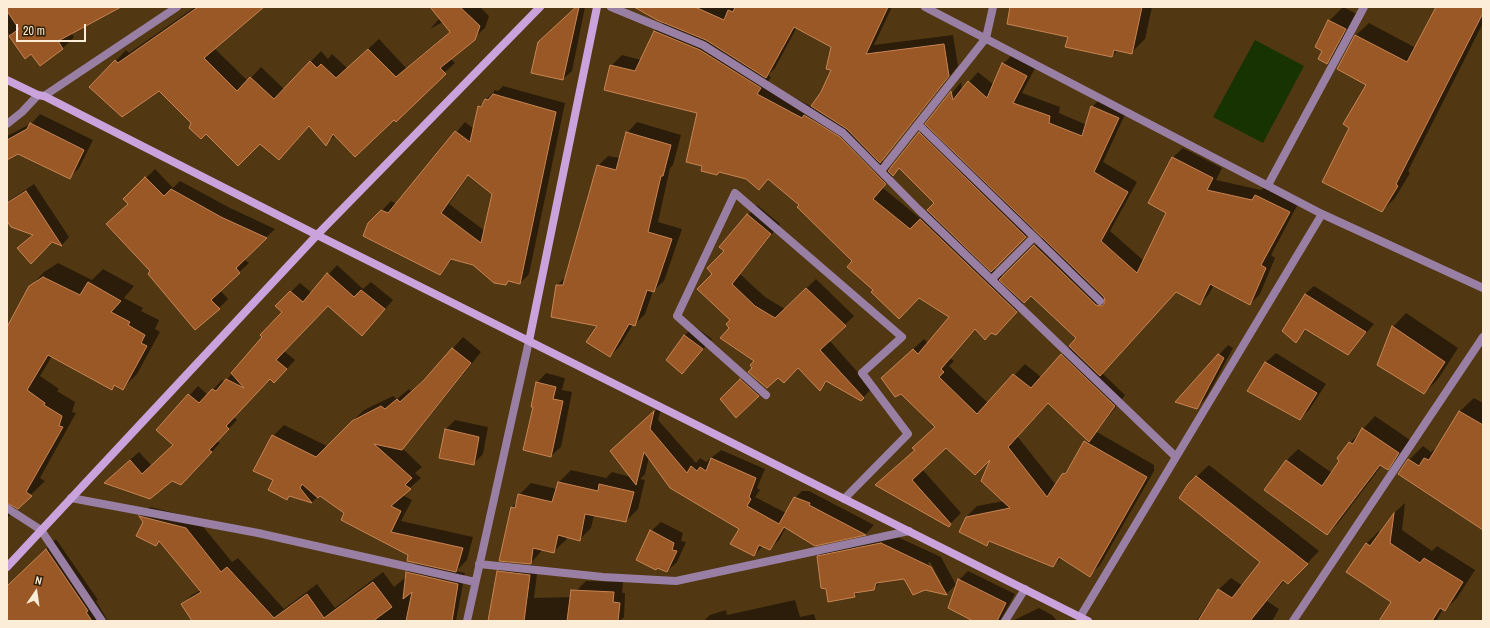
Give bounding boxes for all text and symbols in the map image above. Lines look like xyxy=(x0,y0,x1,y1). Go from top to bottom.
scale bar xyxy=(18,16,88,42)
text: 20 m xyxy=(23,23,45,39)
north arrow xyxy=(16,572,56,612)
text: N xyxy=(34,573,43,588)

